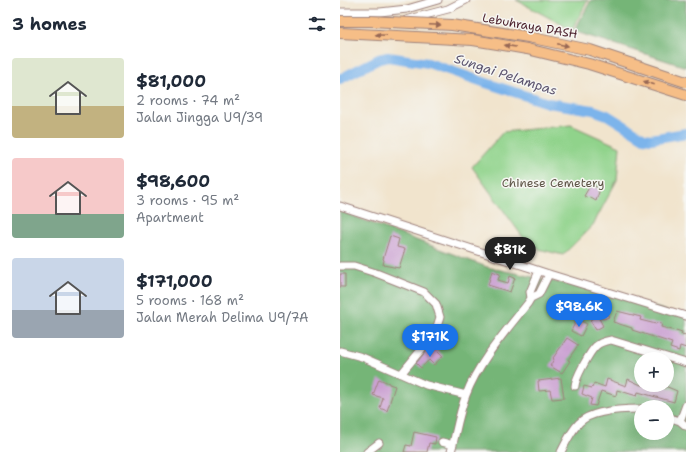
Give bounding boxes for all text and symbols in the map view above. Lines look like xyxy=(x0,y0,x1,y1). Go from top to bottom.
street label: Lebuhraya DASH xyxy=(481,10,579,42)
text: 3 homes xyxy=(12,13,87,35)
icon: filters xyxy=(306,13,328,35)
one-way arrow xyxy=(429,21,441,28)
one-way arrow xyxy=(375,31,387,38)
one-way arrow xyxy=(557,42,569,48)
one-way arrow xyxy=(504,43,516,49)
water label: Sungai Pelampas xyxy=(453,50,559,99)
text: $81,000 xyxy=(136,70,206,92)
icon: home xyxy=(44,74,92,122)
one-way arrow xyxy=(643,80,655,86)
text: 2 rooms · 74 m² xyxy=(136,92,240,109)
text: Jalan Jingga U9/39 xyxy=(136,109,263,126)
text: $98,600 xyxy=(136,170,210,192)
icon: home xyxy=(44,174,92,222)
park label: Chinese Cemetery xyxy=(502,175,604,191)
text: 3 rooms · 95 m² xyxy=(136,192,239,209)
text: Apartment xyxy=(136,209,204,226)
pin: $81K xyxy=(486,237,534,271)
text: $81K xyxy=(494,241,526,258)
text: $171,000 xyxy=(136,270,213,292)
icon: home xyxy=(44,274,92,322)
text: 5 rooms · 168 m² xyxy=(136,292,244,309)
pin: $98.6K xyxy=(546,294,612,328)
text: $98.6K xyxy=(555,298,603,315)
text: Jalan Merah Delima U9/7A xyxy=(136,309,308,326)
pin: $171K xyxy=(402,324,458,358)
text: $171K xyxy=(411,328,449,345)
map controls xyxy=(634,352,674,440)
button: + xyxy=(634,352,674,392)
button: − xyxy=(634,400,674,440)

